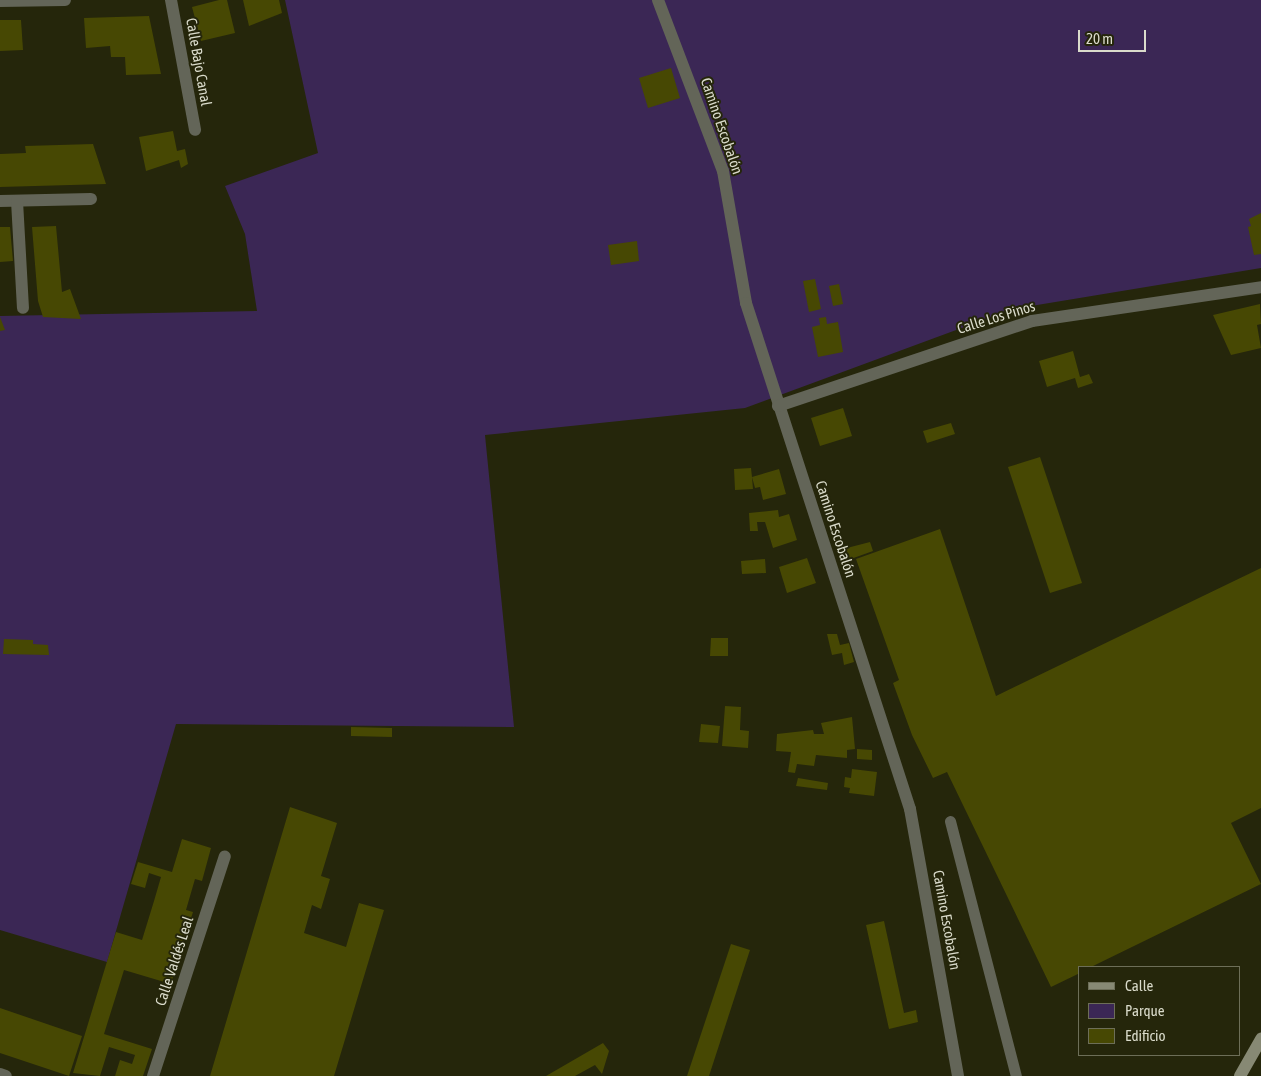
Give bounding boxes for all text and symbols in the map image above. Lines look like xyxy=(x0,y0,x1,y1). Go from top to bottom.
street label: Calle Bajo Canal xyxy=(182,17,216,107)
scale bar xyxy=(1081,20,1148,52)
text: 20 m xyxy=(1086,30,1113,47)
street label: Camino Escobalón xyxy=(697,75,747,177)
street label: Calle Los Pinos xyxy=(955,297,1037,337)
street label: Camino Escobalón xyxy=(812,478,860,580)
street label: Camino Escobalón xyxy=(929,869,965,971)
street label: Calle Valdés Leal xyxy=(151,914,197,1008)
legend xyxy=(1078,966,1241,1056)
text: Calle xyxy=(1125,977,1153,994)
text: Parque xyxy=(1125,1002,1165,1019)
text: Edificio xyxy=(1125,1027,1166,1044)

